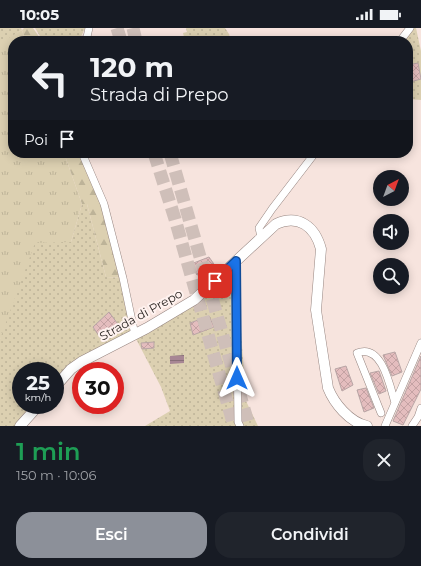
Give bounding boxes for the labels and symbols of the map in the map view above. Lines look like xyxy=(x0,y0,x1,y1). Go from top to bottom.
north arrow xyxy=(373,170,409,206)
pin xyxy=(198,264,232,298)
street label: Strada di Prepo xyxy=(97,286,185,344)
position arrow xyxy=(216,357,258,399)
speed limit sign: 30 xyxy=(72,362,124,414)

